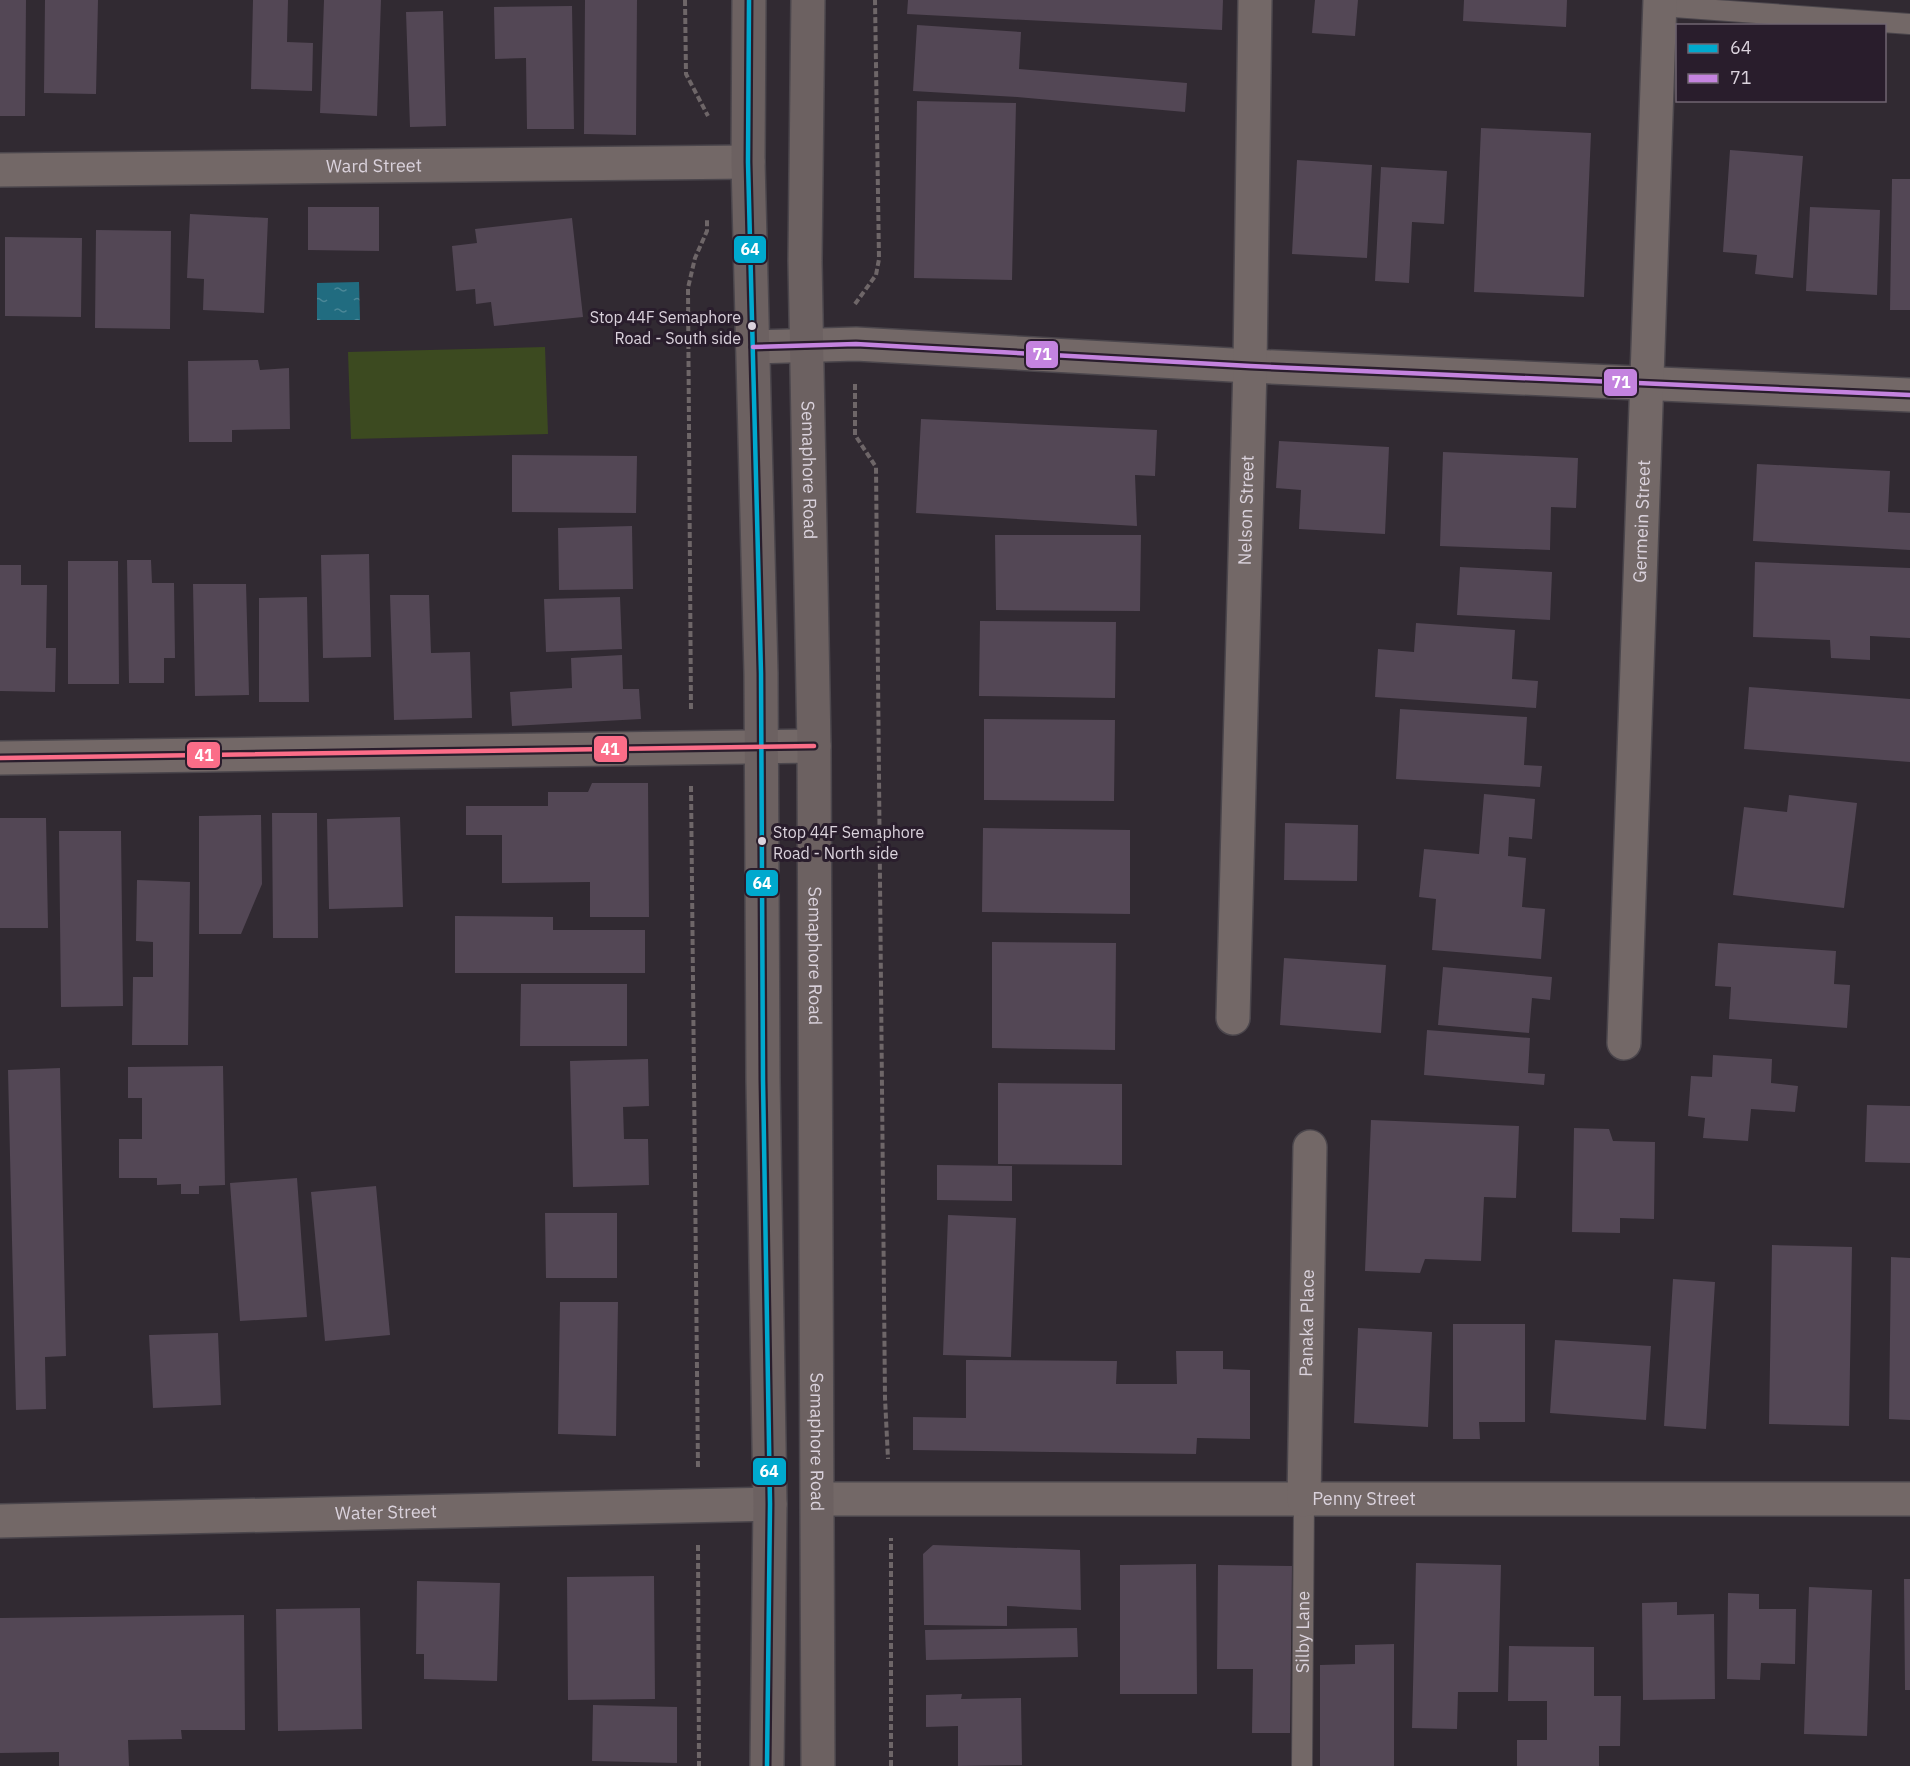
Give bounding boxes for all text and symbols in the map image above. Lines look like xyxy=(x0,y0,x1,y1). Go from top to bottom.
legend xyxy=(1676,24,1886,102)
text: 64 xyxy=(1730,36,1752,59)
text: 71 xyxy=(1730,66,1752,89)
street label: Ward Street xyxy=(326,153,422,178)
line badge: 64 xyxy=(733,235,767,264)
text: 64 xyxy=(740,239,760,259)
place label: Stop 44F Semaphore Road - South side xyxy=(590,307,741,348)
marker: Stop 44F Semaphore Road - South side xyxy=(746,320,758,332)
line badge: 71 xyxy=(1025,340,1059,369)
text: 71 xyxy=(1032,344,1052,364)
line badge: 71 xyxy=(1603,368,1638,397)
text: 71 xyxy=(1611,372,1631,392)
street label: Semaphore Road xyxy=(797,400,822,539)
street label: Nelson Street xyxy=(1233,455,1259,566)
street label: Germein Street xyxy=(1628,459,1655,583)
line badge: 41 xyxy=(593,735,628,763)
text: 41 xyxy=(600,739,620,759)
line badge: 41 xyxy=(186,741,221,769)
text: 41 xyxy=(194,745,214,765)
place label: Stop 44F Semaphore Road - North side xyxy=(773,822,924,863)
marker: Stop 44F Semaphore Road - North side xyxy=(756,835,768,847)
line badge: 64 xyxy=(745,869,779,897)
text: 64 xyxy=(752,873,772,893)
street label: Semaphore Road xyxy=(804,887,827,1025)
street label: Panaka Place xyxy=(1294,1269,1319,1377)
street label: Semaphore Road xyxy=(805,1373,829,1511)
line badge: 64 xyxy=(752,1457,787,1486)
text: 64 xyxy=(759,1461,779,1481)
street label: Penny Street xyxy=(1312,1487,1416,1510)
street label: Water Street xyxy=(335,1499,437,1525)
street label: Silby Lane xyxy=(1291,1591,1314,1673)

